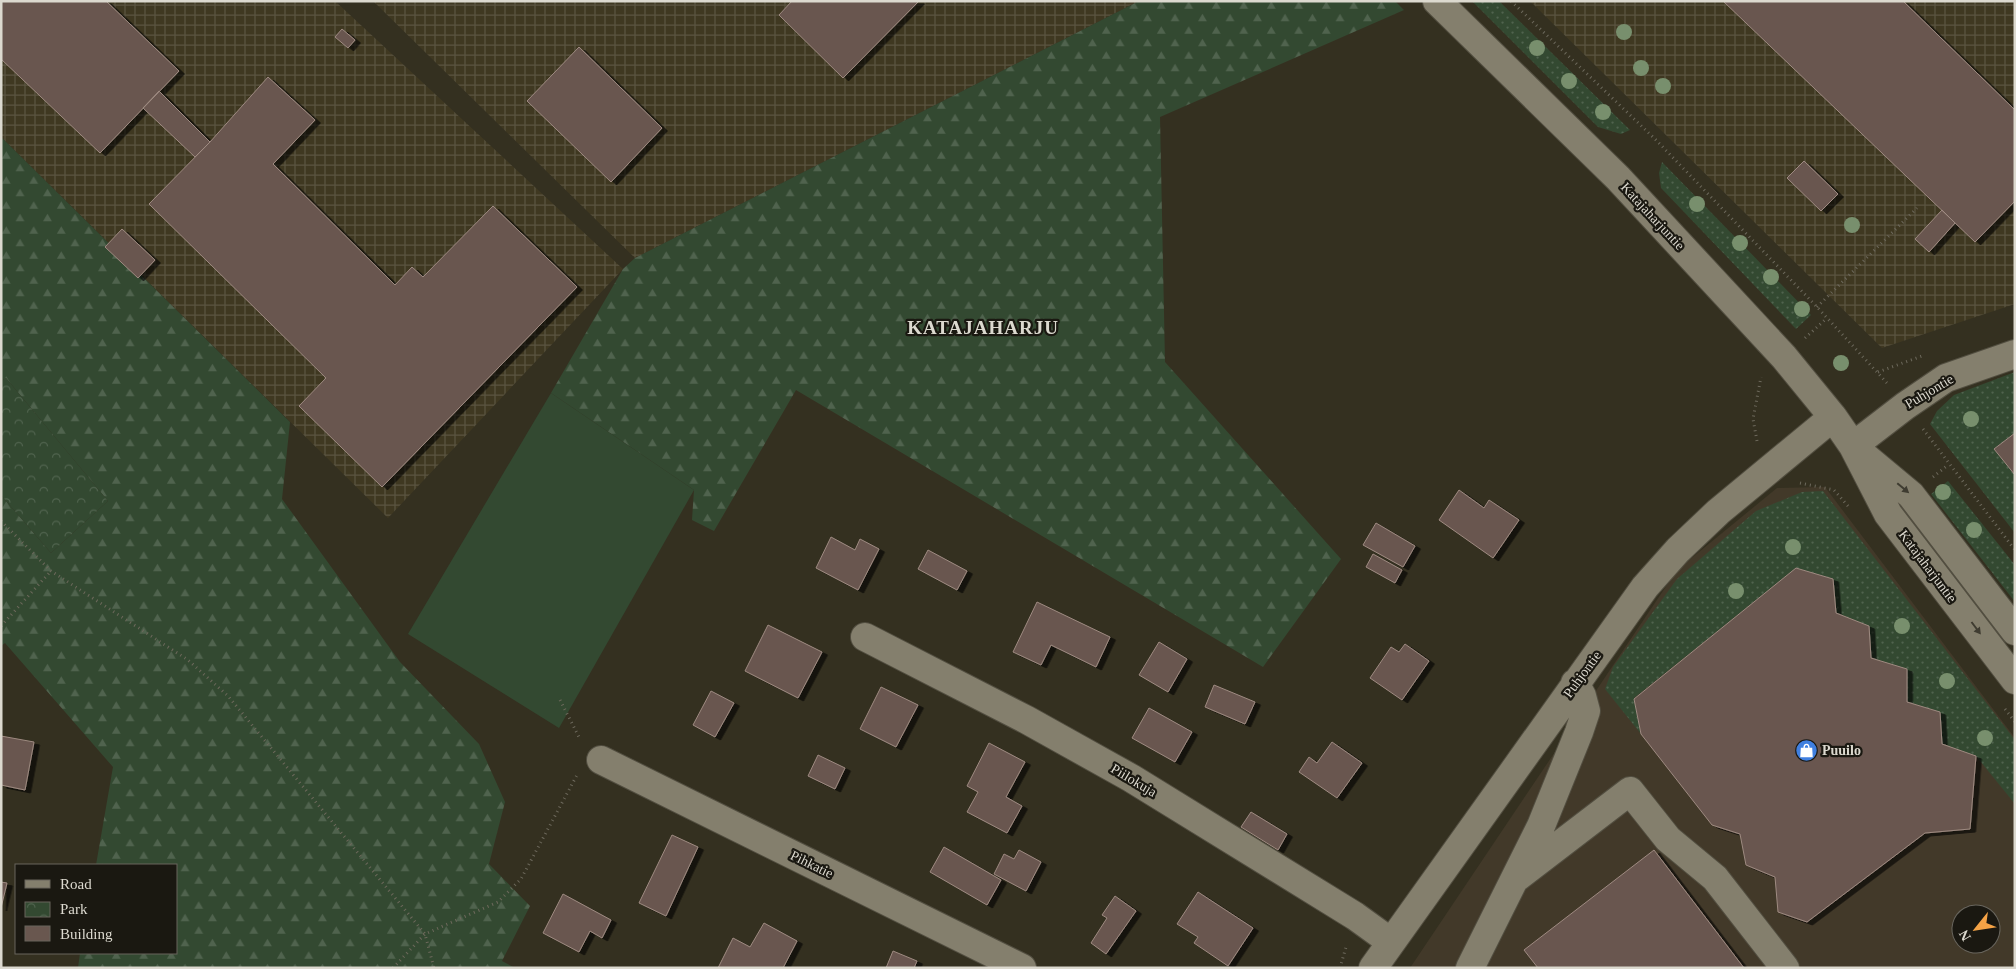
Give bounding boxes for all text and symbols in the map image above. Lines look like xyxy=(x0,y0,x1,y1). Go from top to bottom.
street label: Katajaharjuntie xyxy=(1618,180,1688,253)
district label: KATAJAHARJU xyxy=(907,317,1059,338)
street label: Puhjontie xyxy=(1902,371,1956,412)
one-way arrow xyxy=(1897,483,1910,494)
street label: Katajaharjuntie xyxy=(1896,527,1960,605)
one-way arrow xyxy=(1970,621,1981,634)
street label: Puhjontie xyxy=(1561,648,1604,700)
shop icon: Puuilo xyxy=(1794,738,1818,762)
place label: Puuilo xyxy=(1822,743,1861,758)
street label: Piilokuja xyxy=(1108,761,1160,800)
street label: Pihkatie xyxy=(788,848,836,881)
legend xyxy=(15,864,178,954)
text: Road xyxy=(60,876,92,892)
text: Park xyxy=(60,901,88,917)
north arrow xyxy=(1951,904,2001,954)
text: Building xyxy=(60,926,113,942)
text: N xyxy=(1956,927,1974,943)

